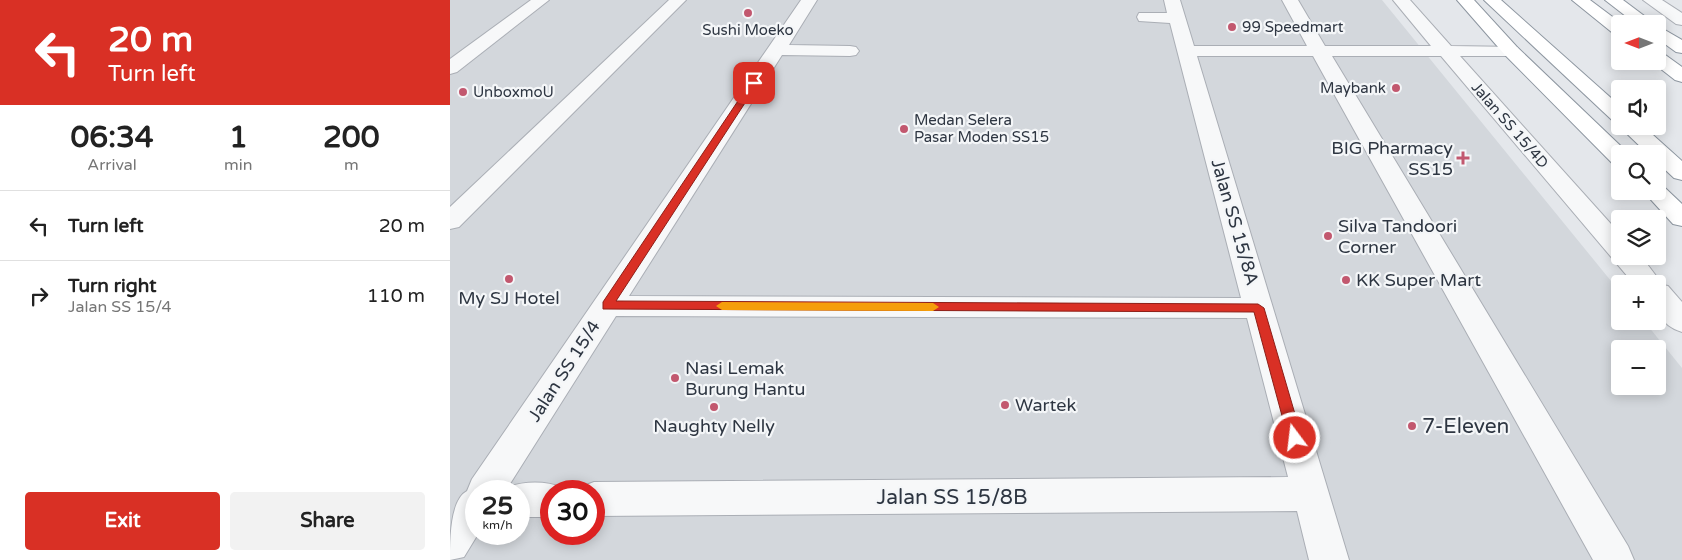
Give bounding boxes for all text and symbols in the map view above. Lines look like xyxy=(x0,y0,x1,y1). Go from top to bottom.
marker: Sushi Moeko xyxy=(742,7,754,19)
north arrow xyxy=(1611,15,1666,70)
map controls xyxy=(1611,15,1666,395)
place label: 99 Speedmart xyxy=(1242,18,1344,36)
text: 20 m xyxy=(108,19,193,61)
icon: left xyxy=(25,20,90,85)
place label: Sushi Moeko xyxy=(702,21,794,39)
marker: 99 Speedmart xyxy=(1226,21,1238,33)
text: Turn left xyxy=(108,61,196,87)
pin xyxy=(733,62,775,104)
icon: arrive xyxy=(740,69,768,97)
street label: Jalan SS 15/4D xyxy=(1468,78,1552,172)
place label: Maybank xyxy=(1320,79,1386,97)
button: sound xyxy=(1611,80,1666,135)
marker: Maybank xyxy=(1390,82,1402,94)
place label: UnboxmoU xyxy=(473,83,554,101)
marker: UnboxmoU xyxy=(457,86,469,98)
place label: Medan Selera Pasar Moden SS15 xyxy=(914,111,1049,146)
text: 06:34 xyxy=(70,119,154,156)
text: 1 xyxy=(229,119,248,156)
text: 200 xyxy=(323,119,380,156)
marker: Medan Selera Pasar Moden SS15 xyxy=(898,123,910,135)
place label: BIG Pharmacy SS15 xyxy=(1331,137,1453,180)
button: search xyxy=(1611,145,1666,200)
marker: BIG Pharmacy SS15 xyxy=(1457,152,1469,164)
text: Arrival xyxy=(87,155,137,175)
text: min xyxy=(224,155,253,175)
text: m xyxy=(344,155,359,175)
street label: Jalan SS 15/8A xyxy=(1206,156,1264,288)
button: layers xyxy=(1611,210,1666,265)
icon: left xyxy=(25,212,53,240)
text: Turn left xyxy=(68,215,144,237)
text: 20 m xyxy=(379,215,425,237)
place label: Silva Tandoori Corner xyxy=(1338,215,1457,258)
marker: Silva Tandoori Corner xyxy=(1322,230,1334,242)
place label: KK Super Mart xyxy=(1356,269,1481,291)
marker: My SJ Hotel xyxy=(503,273,515,285)
marker: KK Super Mart xyxy=(1340,274,1352,286)
text: Turn right xyxy=(68,275,156,297)
button: + xyxy=(1611,275,1666,330)
icon: right xyxy=(25,282,53,310)
text: 110 m xyxy=(367,285,425,307)
place label: My SJ Hotel xyxy=(458,287,560,309)
text: Jalan SS 15/4 xyxy=(68,297,171,317)
street label: Jalan SS 15/4 xyxy=(523,316,605,426)
button: − xyxy=(1611,340,1666,395)
place label: Nasi Lemak Burung Hantu xyxy=(685,357,805,400)
marker: Nasi Lemak Burung Hantu xyxy=(669,372,681,384)
place label: Wartek xyxy=(1015,394,1076,416)
marker: Wartek xyxy=(999,399,1011,411)
marker: Naughty Nelly xyxy=(708,401,720,413)
position arrow xyxy=(1268,411,1320,463)
place label: 7-Eleven xyxy=(1422,414,1509,439)
place label: Naughty Nelly xyxy=(653,415,775,437)
marker: 7-Eleven xyxy=(1406,420,1418,432)
speed limit sign: 30 xyxy=(540,480,605,545)
street label: Jalan SS 15/8B xyxy=(876,485,1028,510)
text: 25 xyxy=(482,491,513,521)
button: Exit xyxy=(25,492,220,550)
button: Share xyxy=(230,492,425,550)
text: km/h xyxy=(482,518,513,532)

